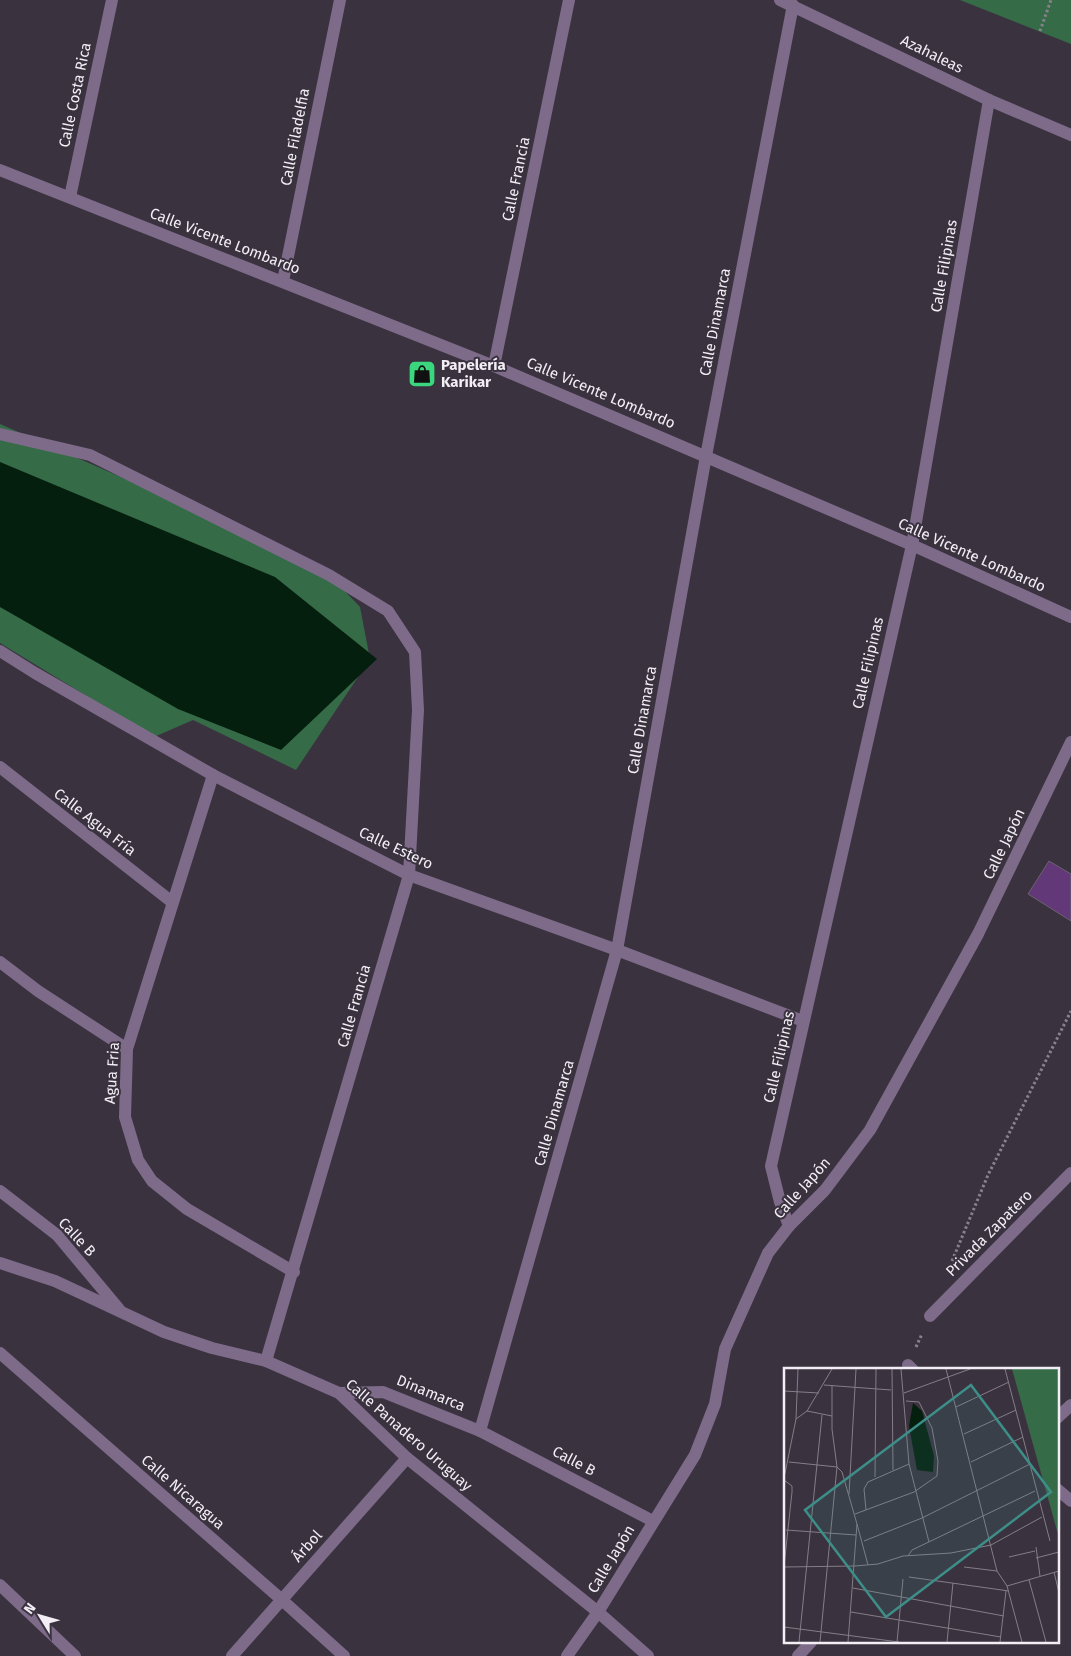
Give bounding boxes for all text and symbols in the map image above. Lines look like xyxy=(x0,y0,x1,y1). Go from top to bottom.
street label: Azahaleas xyxy=(898,31,966,77)
street label: Calle Costa Rica xyxy=(55,41,95,149)
street label: Calle Filadelfia xyxy=(277,87,313,187)
street label: Calle Francia xyxy=(498,135,534,223)
street label: Calle Vicente Lombardo xyxy=(147,204,303,278)
street label: Calle Filipinas xyxy=(927,218,961,314)
street label: Calle Dinamarca xyxy=(696,267,734,377)
street label: Calle Vicente Lombardo xyxy=(524,354,678,432)
place label: Papelería Karikar xyxy=(441,356,506,391)
shop icon: Papelería Karikar xyxy=(407,359,437,389)
street label: Calle Vicente Lombardo xyxy=(895,514,1049,596)
street label: Calle Filipinas xyxy=(849,615,887,711)
street label: Calle Dinamarca xyxy=(624,665,660,775)
street label: Calle Agua Fría xyxy=(50,784,140,860)
street label: Calle Japón xyxy=(979,806,1029,882)
street label: Calle Estero xyxy=(356,823,436,873)
street label: Calle Francia xyxy=(334,962,374,1050)
street label: Calle Filipinas xyxy=(760,1009,798,1105)
street label: Agua Fria xyxy=(101,1041,123,1105)
street label: Calle Dinamarca xyxy=(530,1058,578,1168)
street label: Calle Japón xyxy=(770,1154,834,1222)
street label: Privada Zapatero xyxy=(942,1186,1036,1280)
street label: Calle B xyxy=(55,1214,99,1260)
inset map xyxy=(784,1368,1058,1644)
street label: Dinamarca xyxy=(394,1371,468,1415)
street label: Calle Panadero Uruguay xyxy=(342,1375,476,1495)
street label: Calle B xyxy=(549,1442,599,1480)
street label: Calle Nicaragua xyxy=(138,1451,228,1533)
street label: Calle Japón xyxy=(584,1522,638,1596)
street label: Árbol xyxy=(288,1526,326,1566)
north arrow xyxy=(15,1591,65,1641)
text: N xyxy=(20,1600,40,1617)

